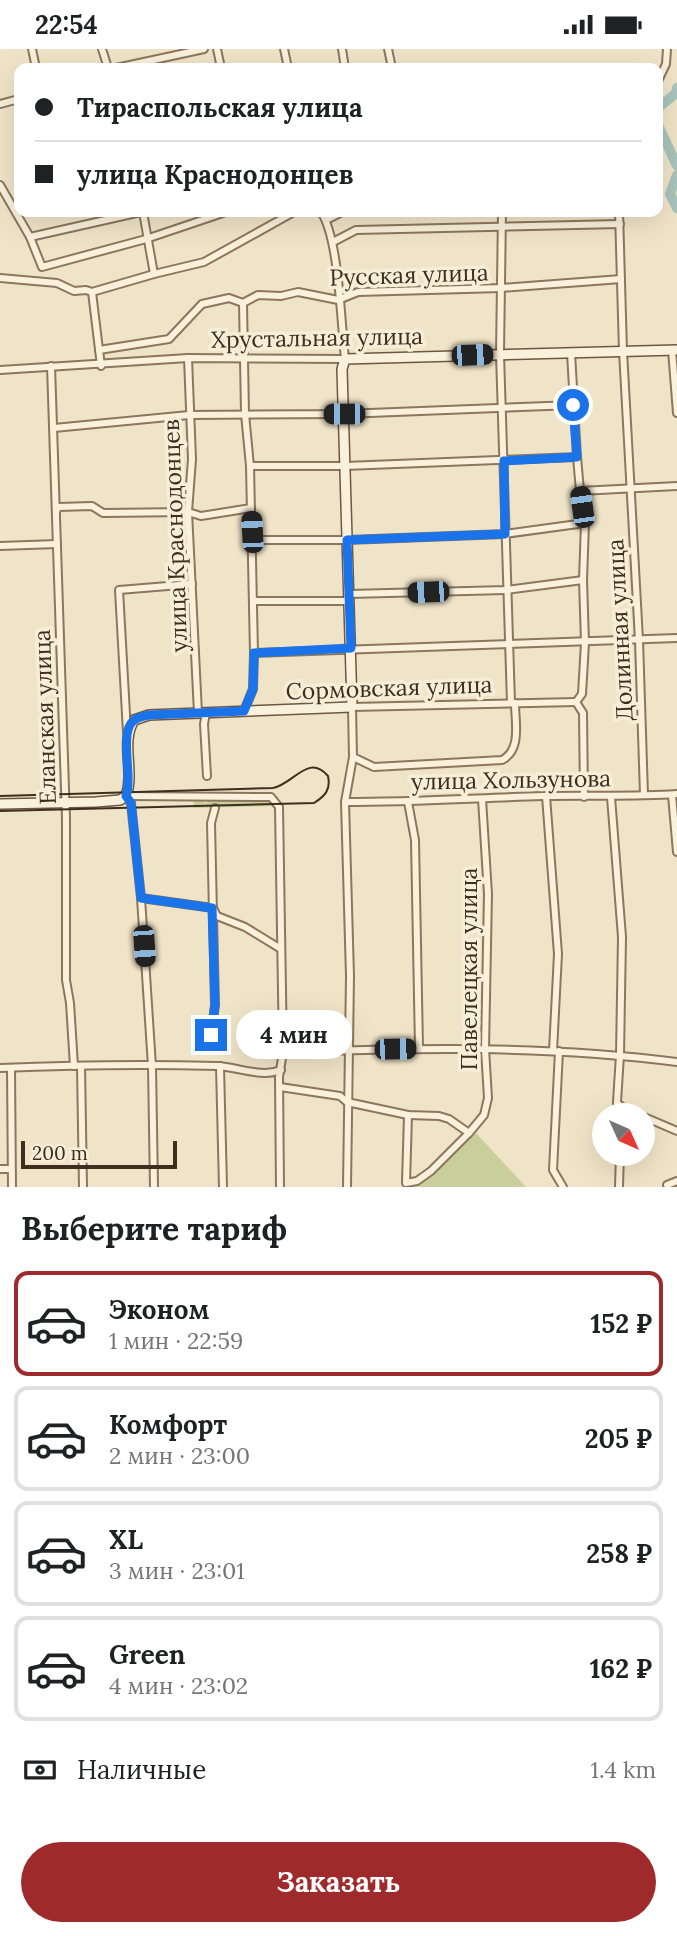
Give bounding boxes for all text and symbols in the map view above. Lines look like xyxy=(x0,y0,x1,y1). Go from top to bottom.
text: 22:54 xyxy=(35,8,98,41)
text: Тираспольская улица xyxy=(77,91,363,124)
text: улица Краснодонцев xyxy=(77,158,354,191)
street label: Русская улица xyxy=(329,257,489,292)
street label: Хрустальная улица xyxy=(211,321,423,354)
car xyxy=(451,344,494,366)
route start xyxy=(557,389,589,421)
car xyxy=(324,404,366,425)
street label: улица Краснодонцев xyxy=(156,419,193,653)
car xyxy=(569,485,596,529)
car xyxy=(241,510,264,554)
street label: Долинная улица xyxy=(600,538,639,722)
car xyxy=(407,581,450,603)
street label: Еланская улица xyxy=(27,629,62,805)
street label: Сормовская улица xyxy=(285,669,493,706)
street label: улица Хользунова xyxy=(411,763,611,796)
street label: Павелецкая улица xyxy=(454,867,483,1070)
car xyxy=(133,924,156,968)
callout: 4 мин xyxy=(235,1011,351,1059)
route end xyxy=(195,1019,227,1051)
text: 4 мин xyxy=(260,1020,328,1049)
car xyxy=(374,1038,417,1060)
north arrow xyxy=(592,1103,654,1165)
map controls xyxy=(592,1103,655,1166)
scale bar xyxy=(21,1138,177,1170)
text: 200 m xyxy=(32,1141,88,1165)
text: Выберите тариф xyxy=(21,1208,287,1249)
icon: car xyxy=(25,1292,88,1355)
text: Эконом xyxy=(109,1293,209,1326)
text: 152 ₽ xyxy=(591,1307,652,1340)
text: 1 мин · 22:59 xyxy=(109,1326,243,1355)
icon: car xyxy=(25,1407,88,1470)
text: Комфорт xyxy=(109,1408,227,1441)
text: 205 ₽ xyxy=(585,1422,652,1455)
text: 2 мин · 23:00 xyxy=(109,1441,250,1470)
icon: car xyxy=(25,1522,88,1585)
text: XL xyxy=(109,1523,143,1556)
text: 258 ₽ xyxy=(586,1537,652,1570)
text: 3 мин · 23:01 xyxy=(109,1556,245,1585)
icon: car xyxy=(25,1637,88,1700)
text: Green xyxy=(109,1638,185,1671)
text: 162 ₽ xyxy=(590,1652,652,1685)
text: 4 мин · 23:02 xyxy=(109,1671,248,1700)
icon: cash xyxy=(21,1751,59,1789)
text: Наличные xyxy=(77,1753,206,1786)
text: 1.4 km xyxy=(591,1755,656,1784)
button: Заказать xyxy=(21,1842,656,1922)

